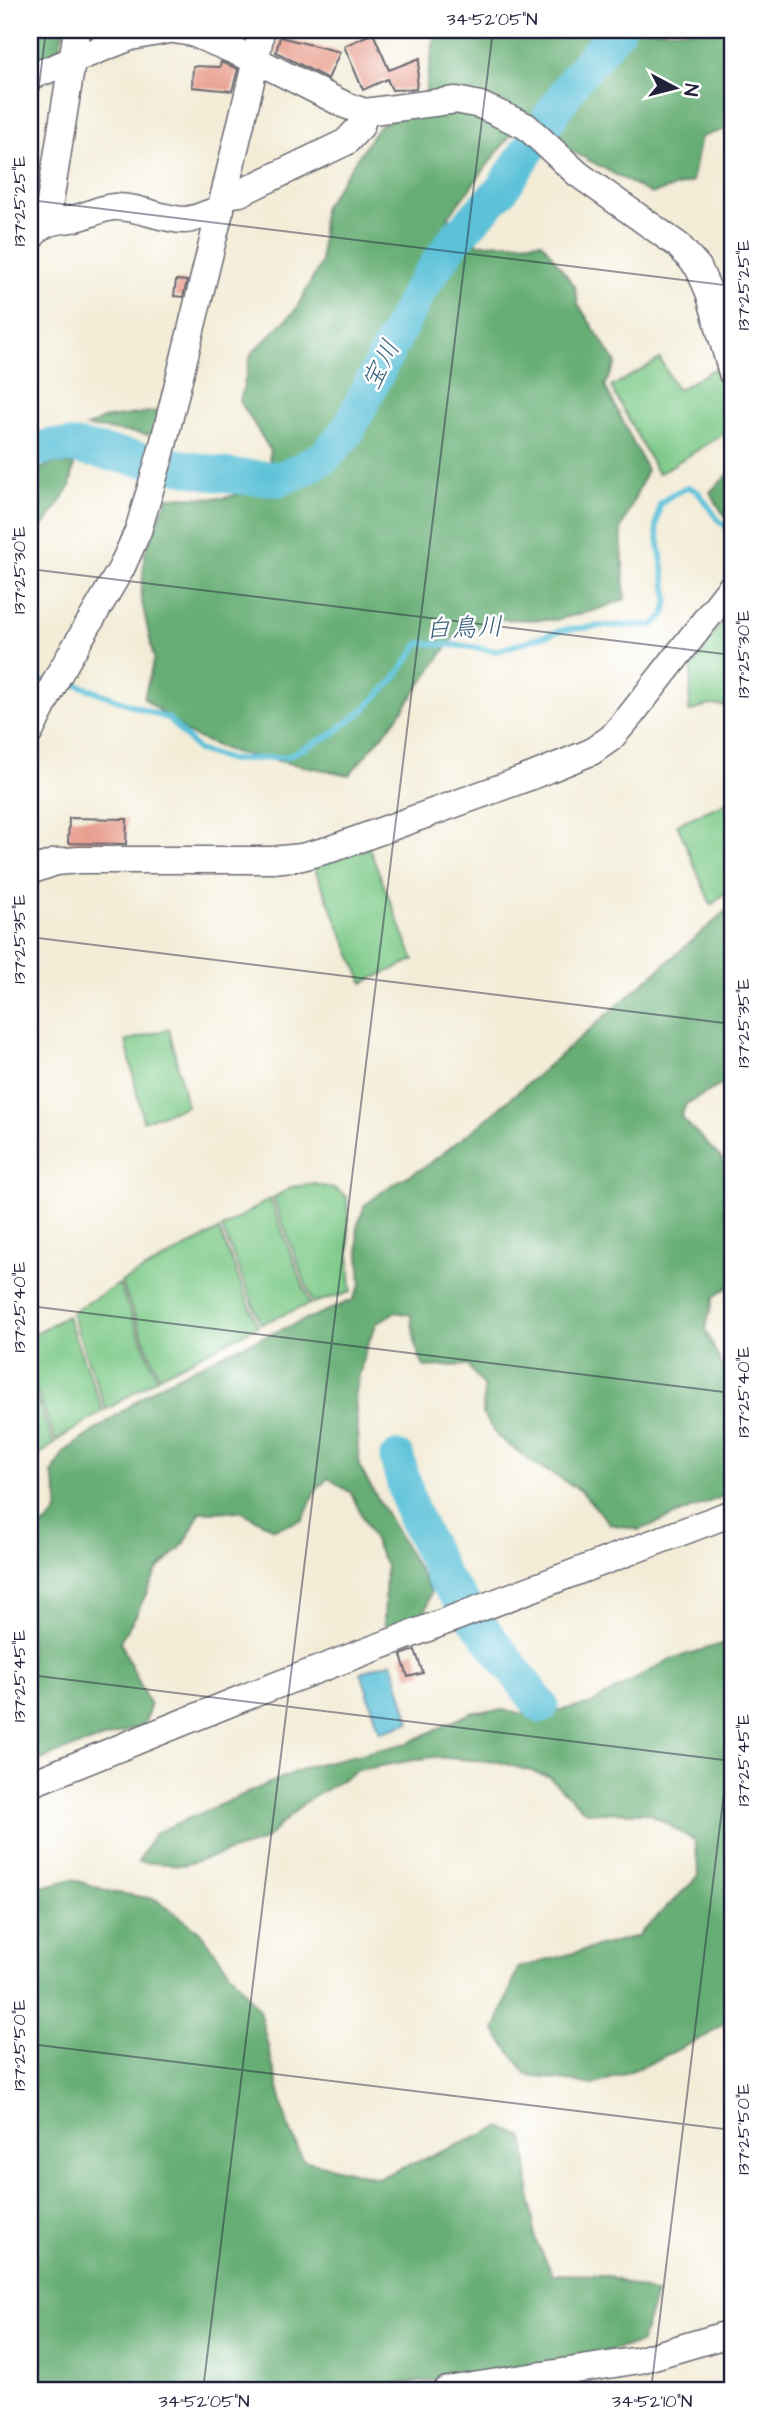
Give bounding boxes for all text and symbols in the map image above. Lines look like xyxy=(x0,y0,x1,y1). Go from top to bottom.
text: 34°52'05"N xyxy=(447,7,537,32)
north arrow xyxy=(640,52,710,122)
text: N xyxy=(676,82,705,98)
text: 137°25'25"E xyxy=(7,155,32,246)
text: 137°25'25"E xyxy=(731,239,756,330)
water label: 宝川 xyxy=(353,334,409,396)
text: 137°25'30"E xyxy=(7,526,32,614)
water label: 白鳥川 xyxy=(424,609,504,647)
text: 137°25'30"E xyxy=(731,610,756,698)
text: 137°25'35"E xyxy=(7,894,32,984)
text: 137°25'35"E xyxy=(731,978,756,1068)
text: 137°25'40"E xyxy=(7,1261,32,1352)
text: 137°25'40"E xyxy=(731,1346,756,1437)
text: 137°25'45"E xyxy=(7,1629,32,1722)
text: 137°25'45"E xyxy=(731,1713,756,1806)
text: 137°25'50"E xyxy=(7,1999,32,2091)
text: 137°25'50"E xyxy=(731,2083,756,2175)
text: 34°52'05"N xyxy=(159,2389,249,2414)
text: 34°52'10"N xyxy=(612,2389,692,2414)

